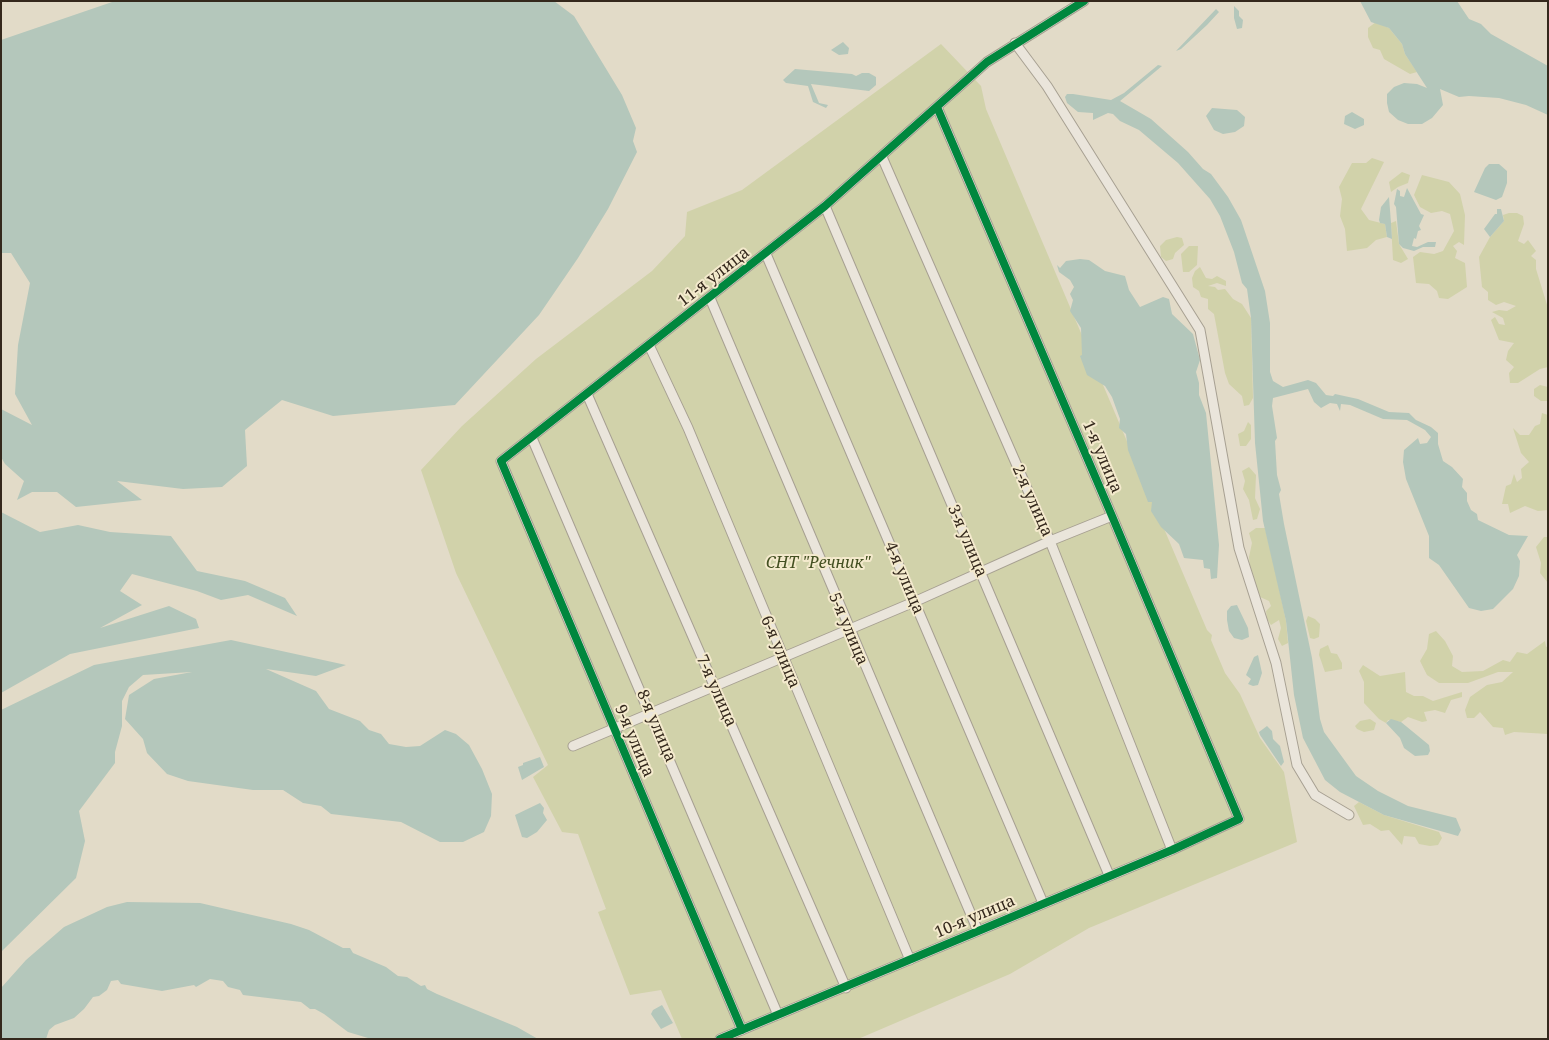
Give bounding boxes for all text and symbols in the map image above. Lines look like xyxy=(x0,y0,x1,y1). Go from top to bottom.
street label: 11-я улица xyxy=(674,243,754,311)
street label: 1-я улица xyxy=(1078,418,1126,496)
street label: 2-я улица xyxy=(1008,462,1056,540)
street label: 3-я улица xyxy=(943,502,991,580)
street label: 4-я улица xyxy=(880,539,928,617)
park label: СНТ "Речник" xyxy=(766,553,870,573)
street label: 5-я улица xyxy=(824,590,872,668)
street label: 6-я улица xyxy=(756,613,804,691)
street label: 7-я улица xyxy=(692,652,740,730)
street label: 8-я улица xyxy=(632,687,680,765)
street label: 9-я улица xyxy=(610,702,658,780)
street label: 10-я улица xyxy=(932,891,1018,943)

